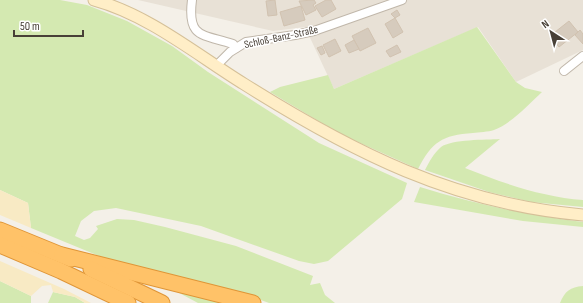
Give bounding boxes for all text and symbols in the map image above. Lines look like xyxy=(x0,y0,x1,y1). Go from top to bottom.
scale bar xyxy=(14,12,83,38)
north arrow xyxy=(531,12,571,52)
text: N xyxy=(539,17,552,31)
text: 50 m xyxy=(20,19,40,34)
street label: Schloß-Banz-Straße xyxy=(243,23,319,51)

